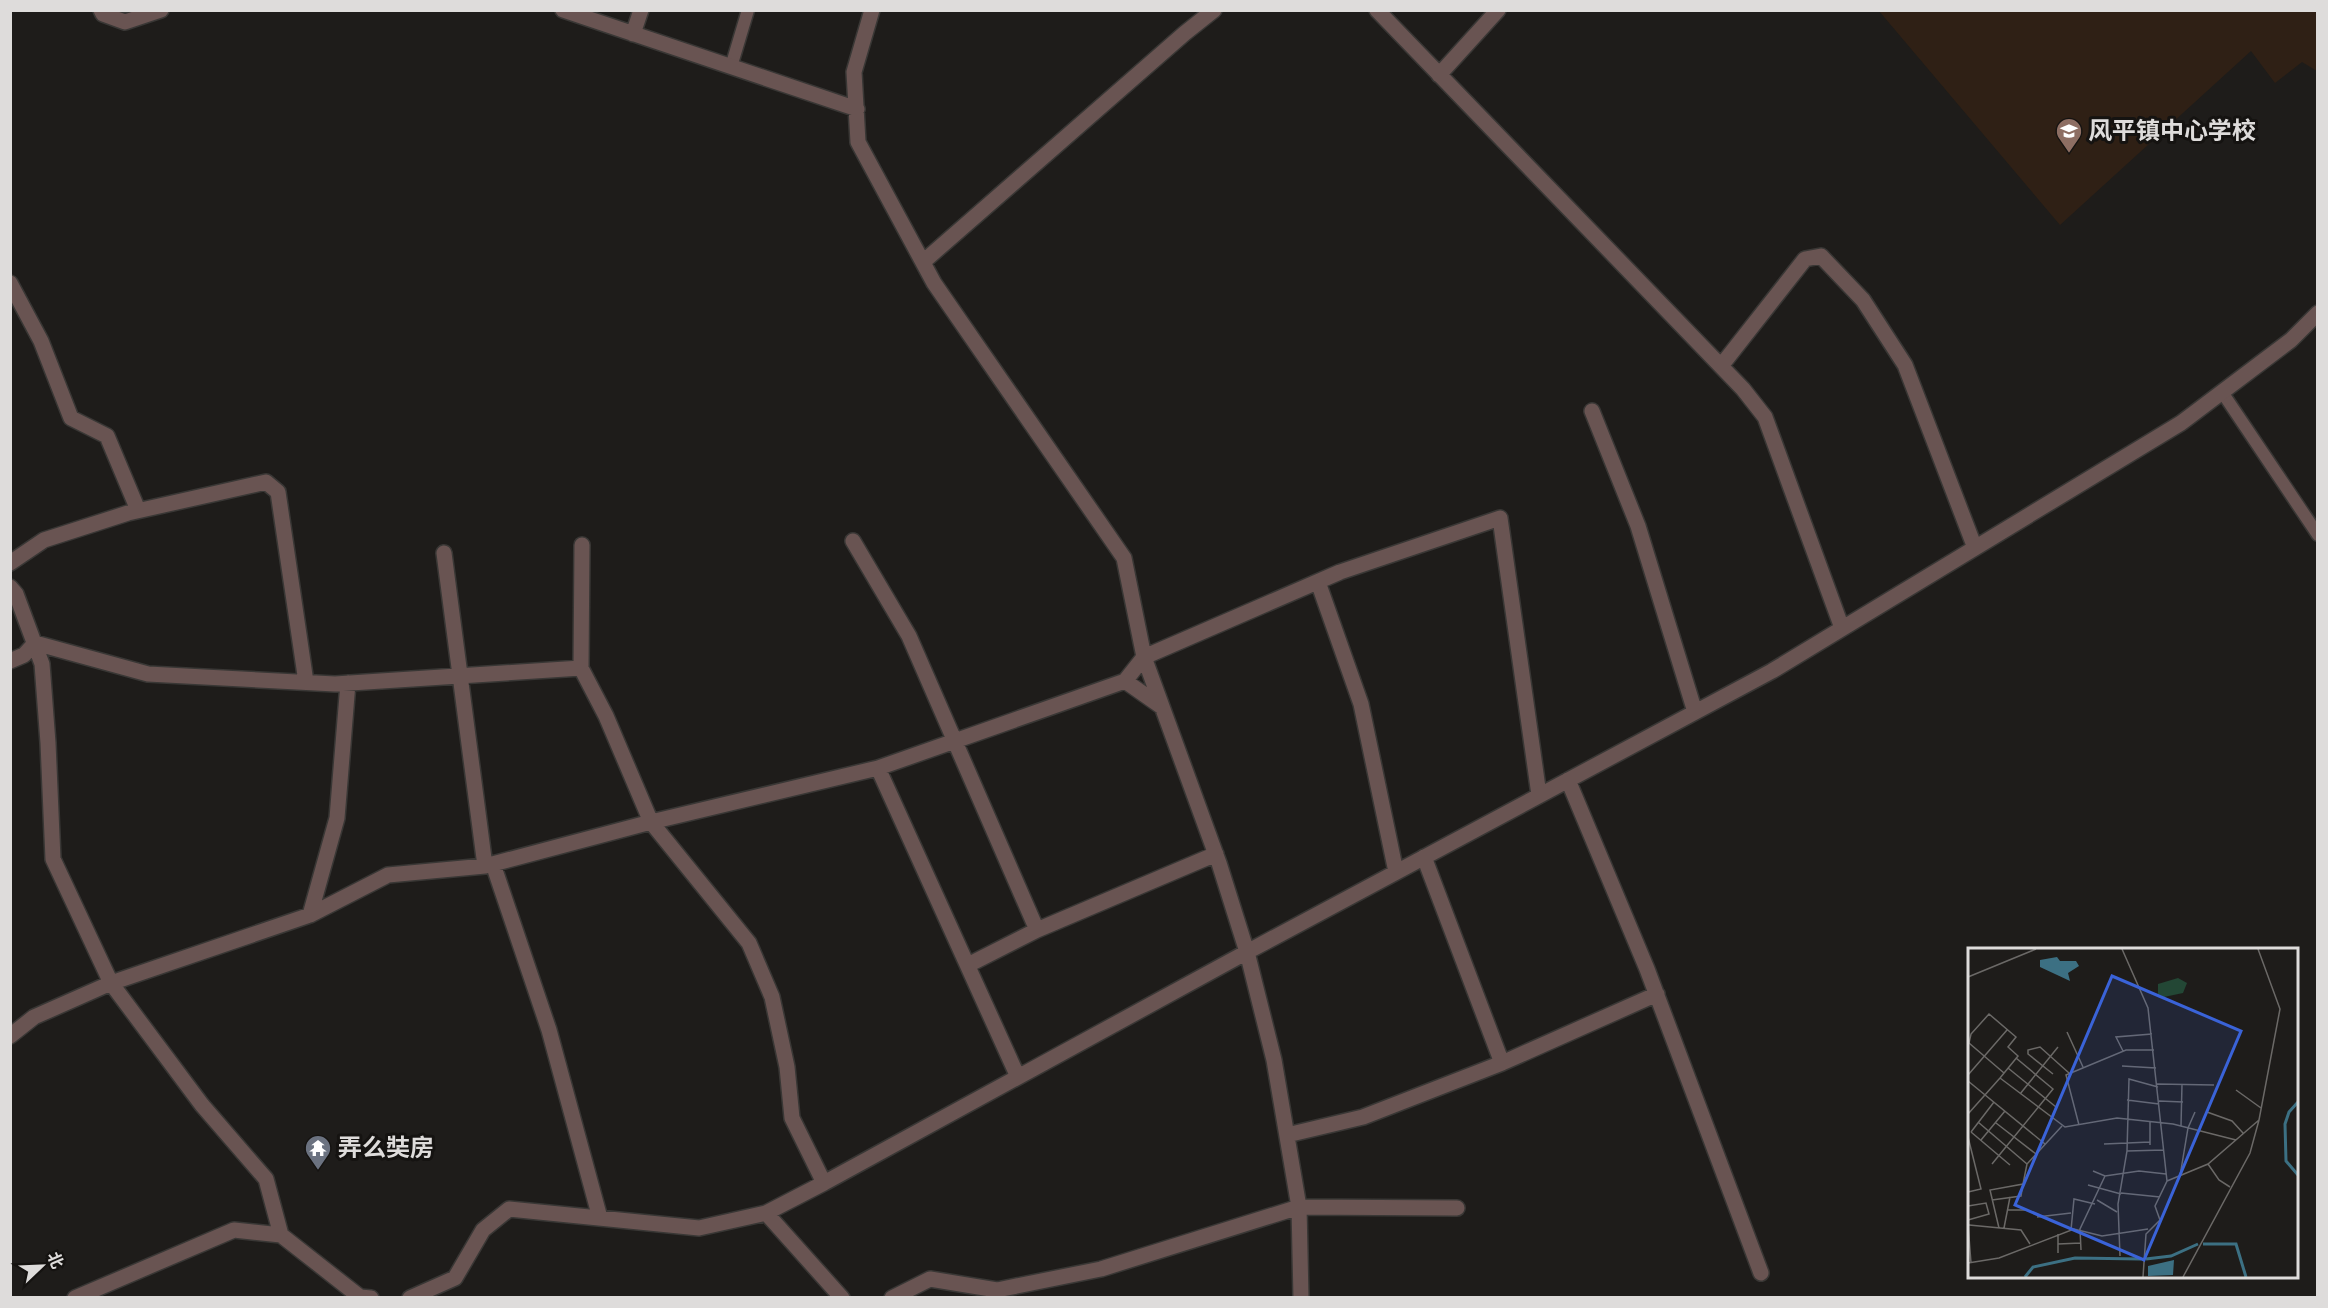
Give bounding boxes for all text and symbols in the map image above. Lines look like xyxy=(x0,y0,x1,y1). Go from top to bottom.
place label: 风平镇中心学校 xyxy=(2088,114,2256,150)
school or university icon: 风平镇中心学校 xyxy=(2054,116,2084,154)
inset map xyxy=(1968,948,2298,1278)
place label: 弄么奘房 xyxy=(338,1131,434,1167)
temple icon: 弄么奘房 xyxy=(303,1133,333,1171)
north arrow xyxy=(12,1236,72,1296)
text: 北 xyxy=(41,1248,69,1273)

